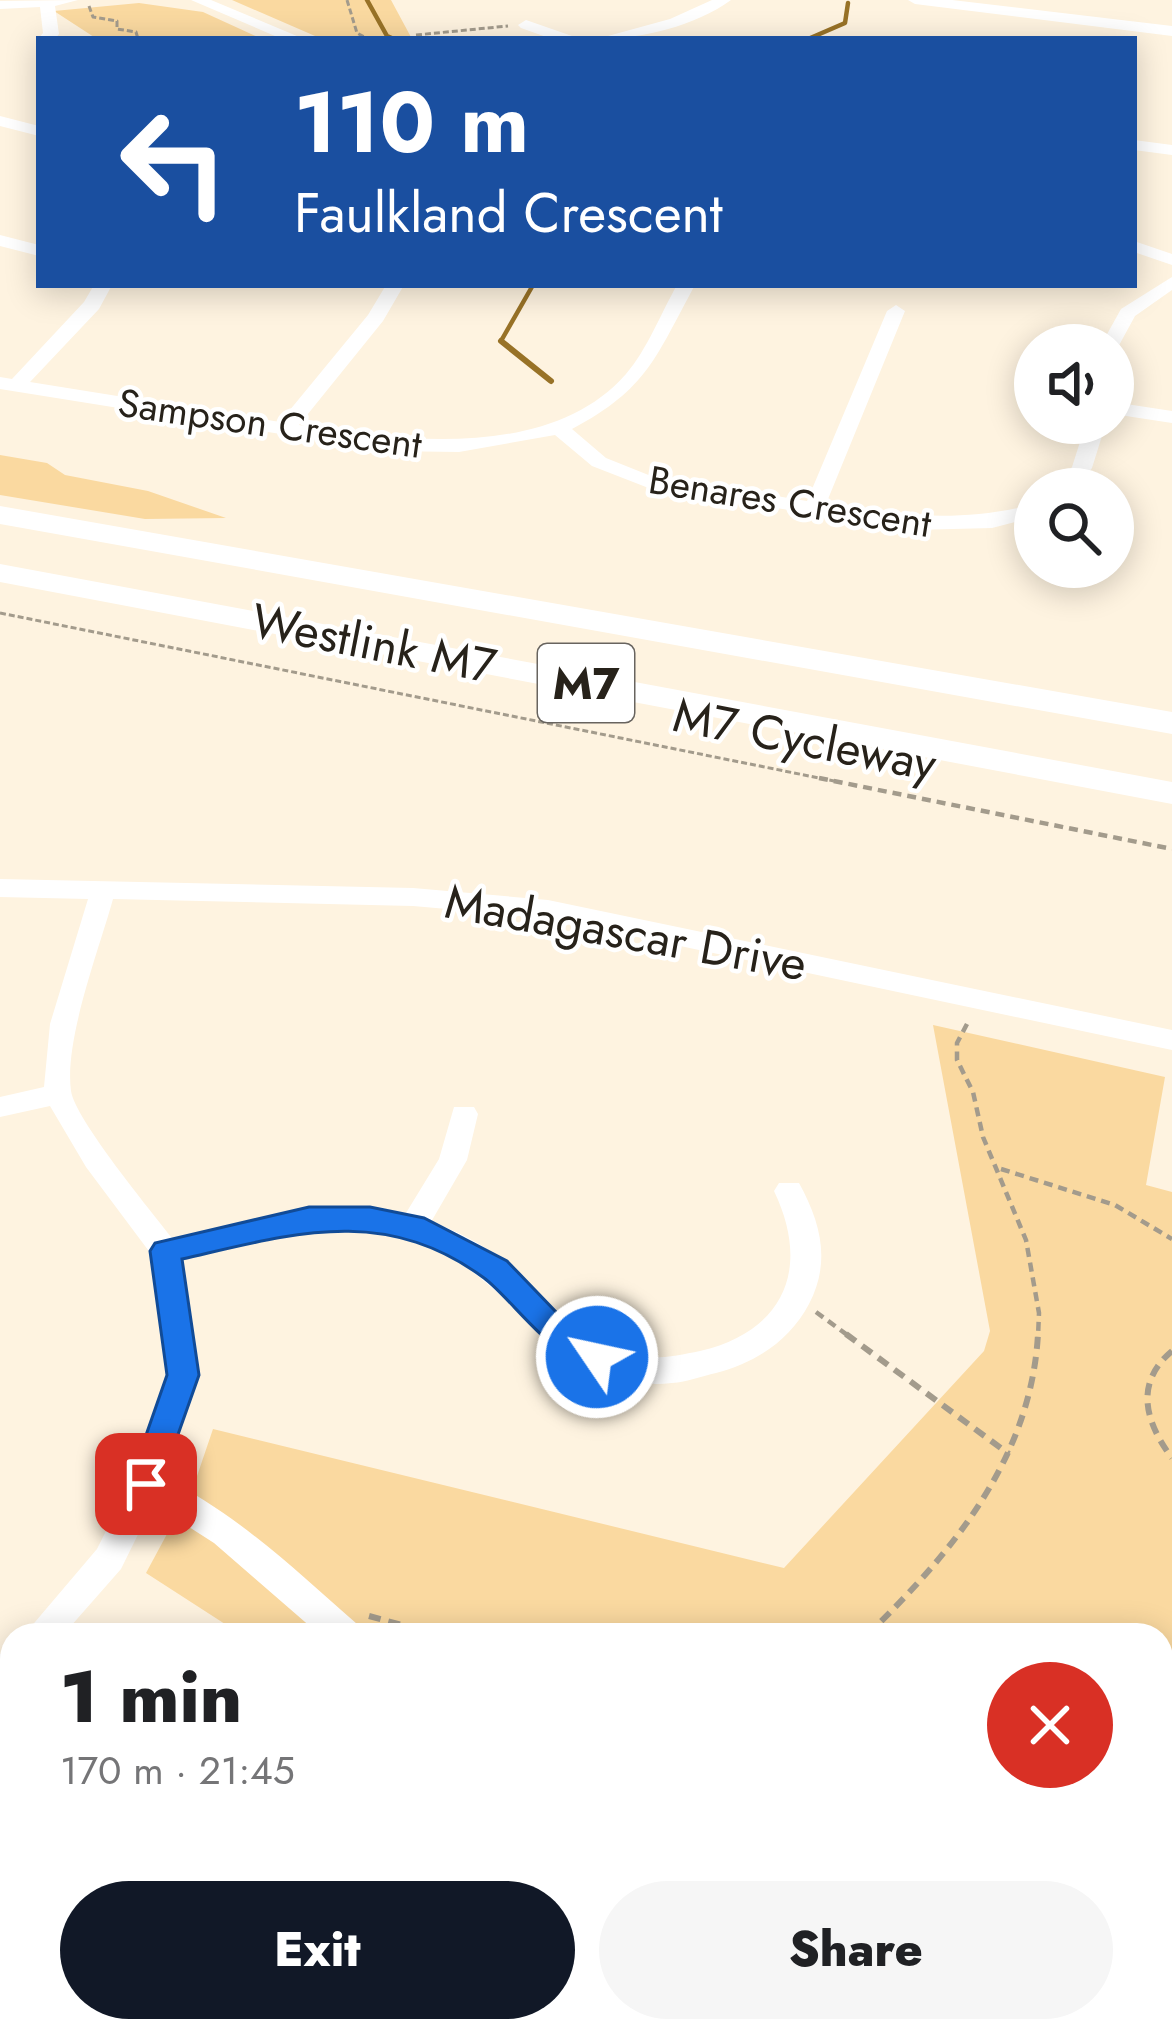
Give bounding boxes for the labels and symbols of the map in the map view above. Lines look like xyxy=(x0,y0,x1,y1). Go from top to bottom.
street label: Sampson Crescent xyxy=(115,374,426,473)
street label: Benares Crescent xyxy=(645,451,936,552)
street label: Westlink M7 xyxy=(246,586,502,701)
road number: M7 xyxy=(538,644,634,722)
street label: M7 Cycleway xyxy=(668,680,943,799)
street label: Madagascar Drive xyxy=(440,867,812,998)
position arrow xyxy=(534,1294,660,1420)
pin xyxy=(95,1433,197,1535)

